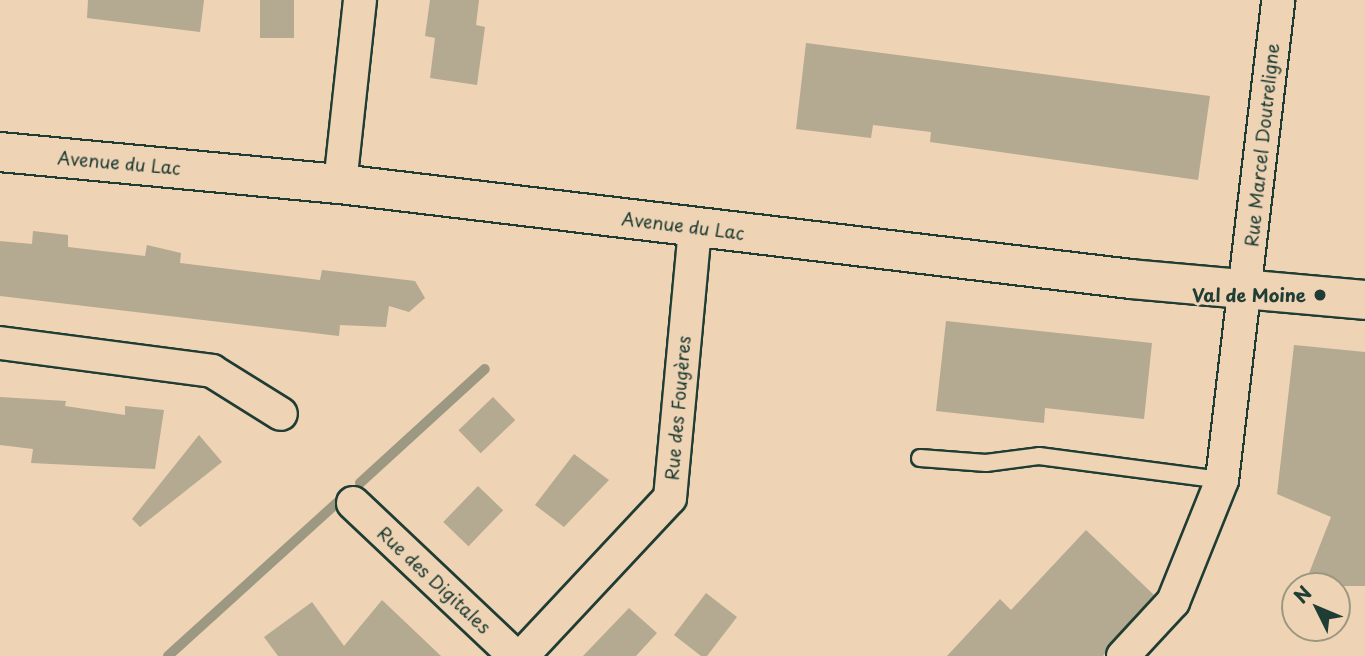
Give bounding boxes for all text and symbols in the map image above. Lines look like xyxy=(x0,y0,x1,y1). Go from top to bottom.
street label: Rue Marcel Doutreligne xyxy=(1241,42,1283,248)
street label: Avenue du Lac xyxy=(56,147,182,179)
street label: Avenue du Lac xyxy=(620,208,746,244)
place label: Val de Moine xyxy=(1190,284,1306,306)
marker: Val de Moine xyxy=(1312,287,1328,303)
street label: Rue des Fougères xyxy=(661,333,695,483)
street label: Rue des Digitales xyxy=(372,521,496,639)
north arrow xyxy=(1281,572,1351,642)
text: N xyxy=(1287,579,1317,609)

